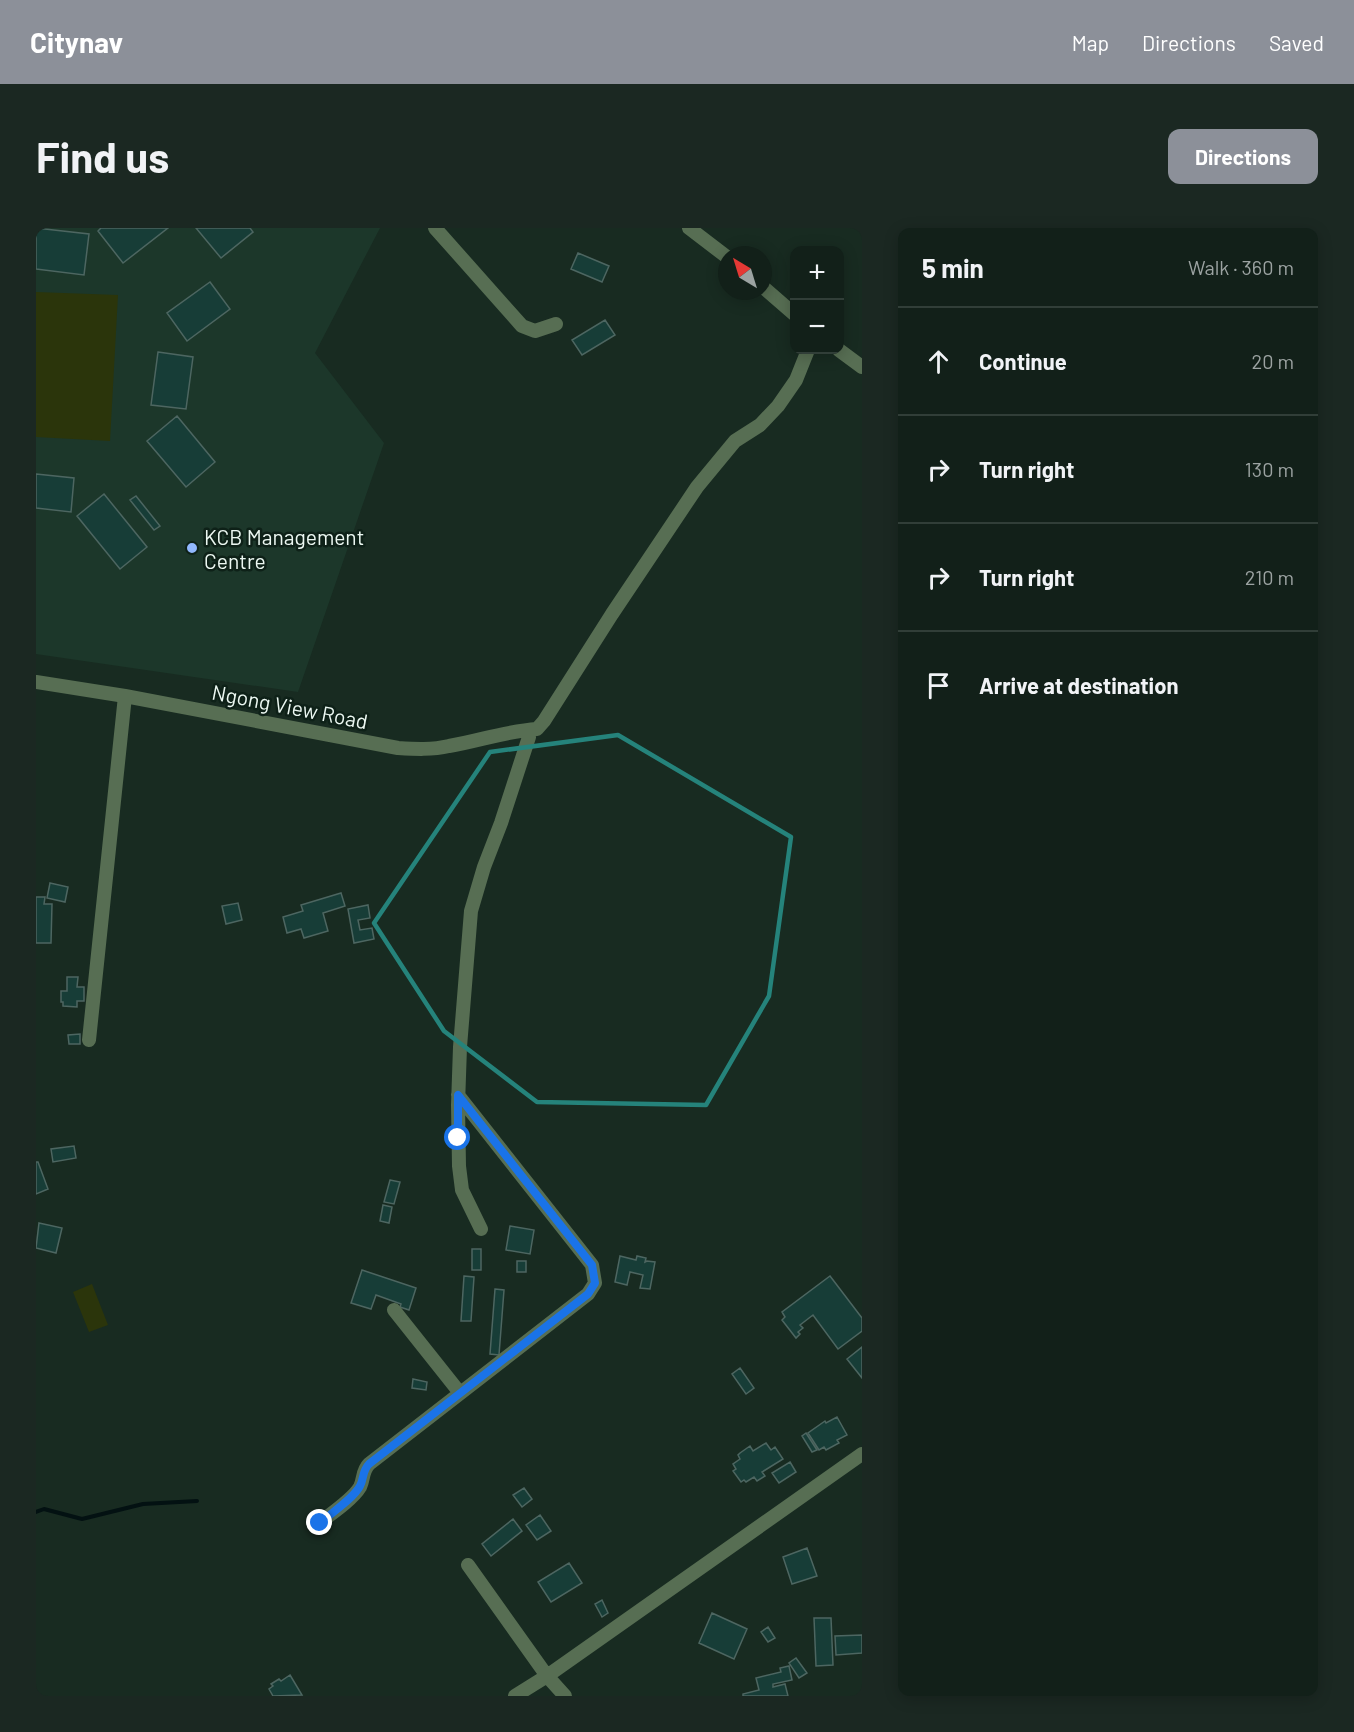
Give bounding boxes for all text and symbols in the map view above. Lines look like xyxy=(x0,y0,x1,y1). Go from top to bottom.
text: Citynav xyxy=(30,25,123,59)
text: Map xyxy=(1072,30,1109,55)
text: Directions xyxy=(1142,30,1236,55)
text: Saved xyxy=(1269,30,1324,55)
button: Directions xyxy=(1168,129,1318,184)
text: Find us xyxy=(36,131,169,181)
north arrow xyxy=(718,246,772,300)
map controls xyxy=(790,246,844,354)
button: + xyxy=(790,246,844,300)
text: 5 min xyxy=(922,252,984,283)
text: Walk · 360 m xyxy=(1188,255,1294,279)
button: − xyxy=(790,300,844,354)
icon: ahead xyxy=(922,345,955,378)
text: Continue xyxy=(979,348,1067,374)
text: 20 m xyxy=(1251,349,1294,373)
icon: right xyxy=(922,453,955,486)
text: Turn right xyxy=(979,456,1074,482)
text: 130 m xyxy=(1245,457,1294,481)
place label: KCB Management Centre xyxy=(204,524,364,573)
marker: KCB Management Centre xyxy=(185,541,199,555)
icon: right xyxy=(922,561,955,594)
text: Turn right xyxy=(979,564,1074,590)
text: 210 m xyxy=(1245,565,1294,589)
icon: arrive xyxy=(922,669,955,702)
text: Arrive at destination xyxy=(979,672,1178,698)
street label: Ngong View Road xyxy=(210,679,370,733)
route start xyxy=(444,1124,470,1150)
route end xyxy=(306,1509,332,1535)

